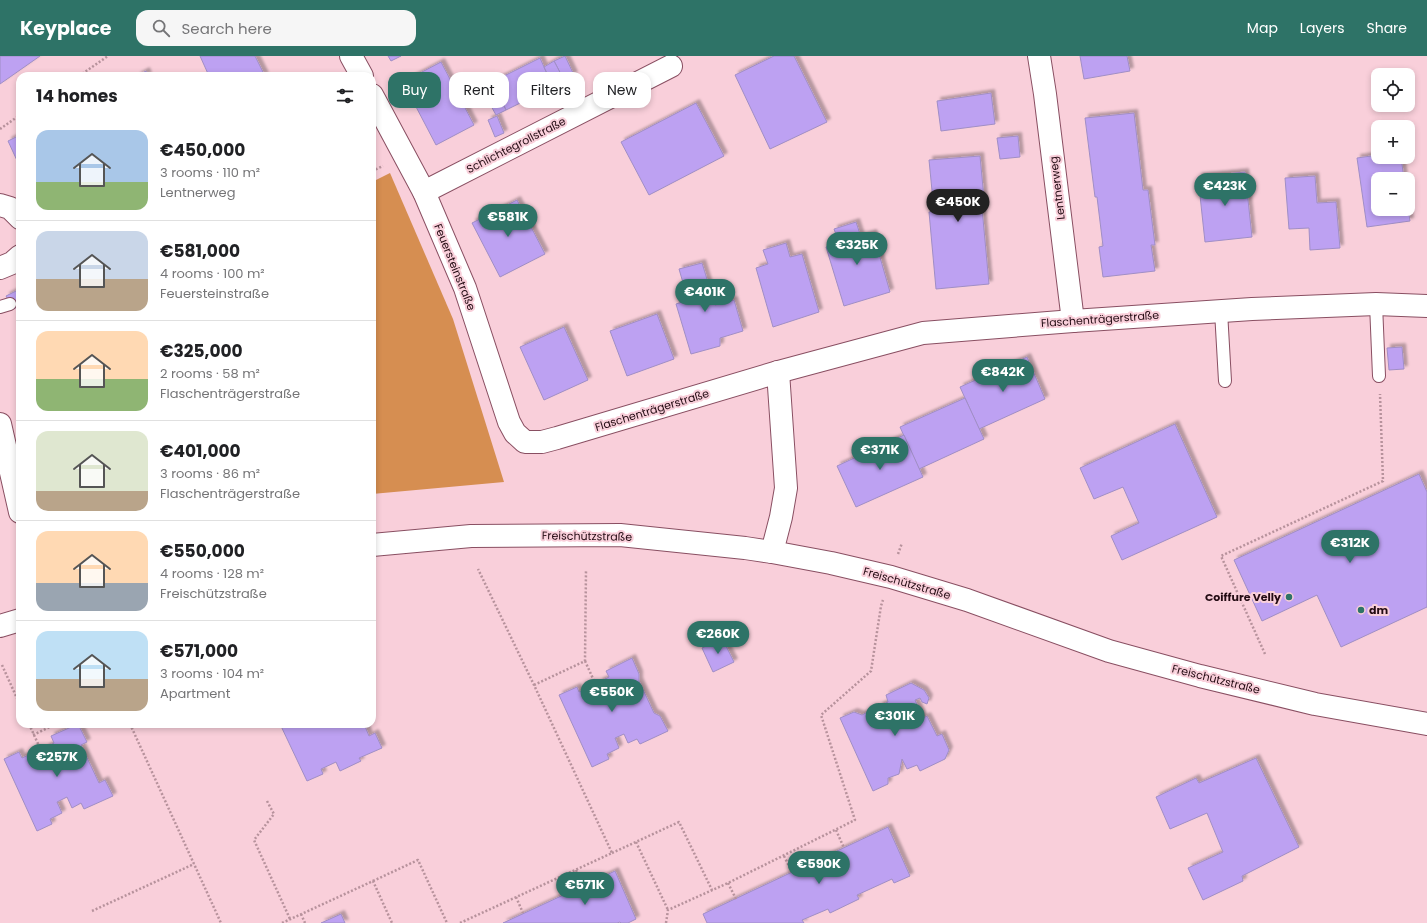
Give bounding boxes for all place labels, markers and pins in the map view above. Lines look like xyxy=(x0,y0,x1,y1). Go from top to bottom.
pin: €423K xyxy=(1197,173,1253,207)
pin: €450K xyxy=(930,189,986,223)
pin: €581K xyxy=(480,204,536,238)
pin: €325K xyxy=(829,232,885,266)
pin: €401K xyxy=(677,279,733,313)
pin: €842K xyxy=(975,359,1031,393)
pin: €371K xyxy=(852,437,908,471)
pin: €312K xyxy=(1322,530,1378,564)
place label: Coiffure Velly xyxy=(1205,589,1281,605)
marker: Coiffure Velly xyxy=(1284,592,1294,602)
place label: dm xyxy=(1369,602,1388,618)
marker: dm xyxy=(1356,605,1366,615)
pin: €260K xyxy=(690,621,746,655)
pin: €550K xyxy=(584,679,640,713)
pin: €301K xyxy=(867,703,923,737)
pin: €257K xyxy=(29,744,85,778)
pin: €590K xyxy=(791,851,847,885)
pin: €571K xyxy=(557,872,613,906)

